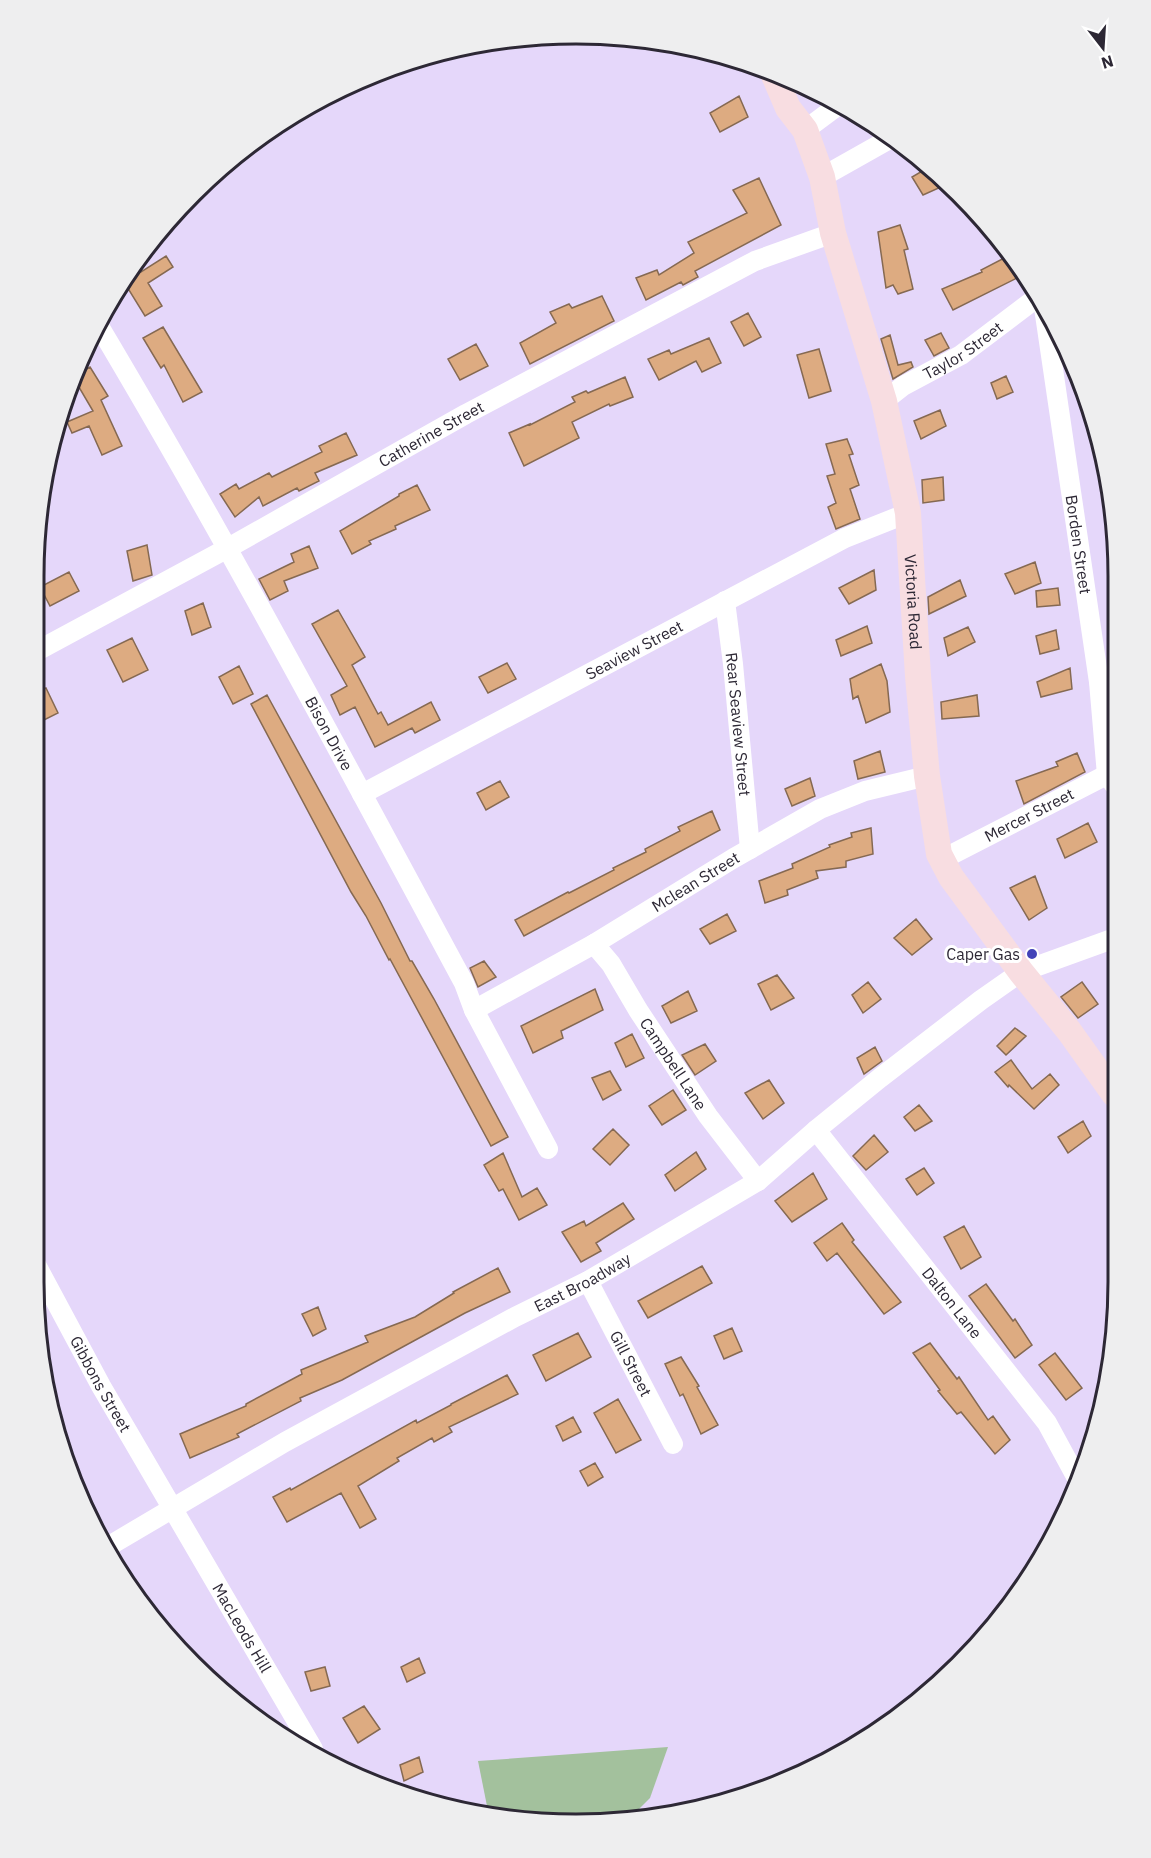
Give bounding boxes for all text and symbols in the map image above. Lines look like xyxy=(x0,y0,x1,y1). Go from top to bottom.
north arrow xyxy=(1073,18,1133,78)
text: N xyxy=(1099,51,1116,74)
street label: Taylor Street xyxy=(920,317,1007,383)
street label: Catherine Street xyxy=(375,396,487,471)
street label: Borden Street xyxy=(1062,493,1096,595)
street label: Victoria Road xyxy=(901,554,926,650)
street label: Seaview Street xyxy=(582,616,686,684)
street label: Rear Seaview Street xyxy=(722,651,755,797)
street label: Bison Drive xyxy=(301,693,358,774)
street label: Mercer Street xyxy=(981,783,1077,846)
street label: Mclean Street xyxy=(648,847,743,916)
place label: Caper Gas xyxy=(946,944,1020,964)
marker: Caper Gas xyxy=(1025,947,1039,961)
street label: Campbell Lane xyxy=(636,1014,711,1114)
street label: East Broadway xyxy=(531,1248,634,1316)
street label: Dalton Lane xyxy=(918,1263,987,1343)
street label: Gill Street xyxy=(606,1327,656,1400)
street label: Gibbons Street xyxy=(66,1332,136,1436)
street label: MacLeods Hill xyxy=(208,1579,276,1676)

